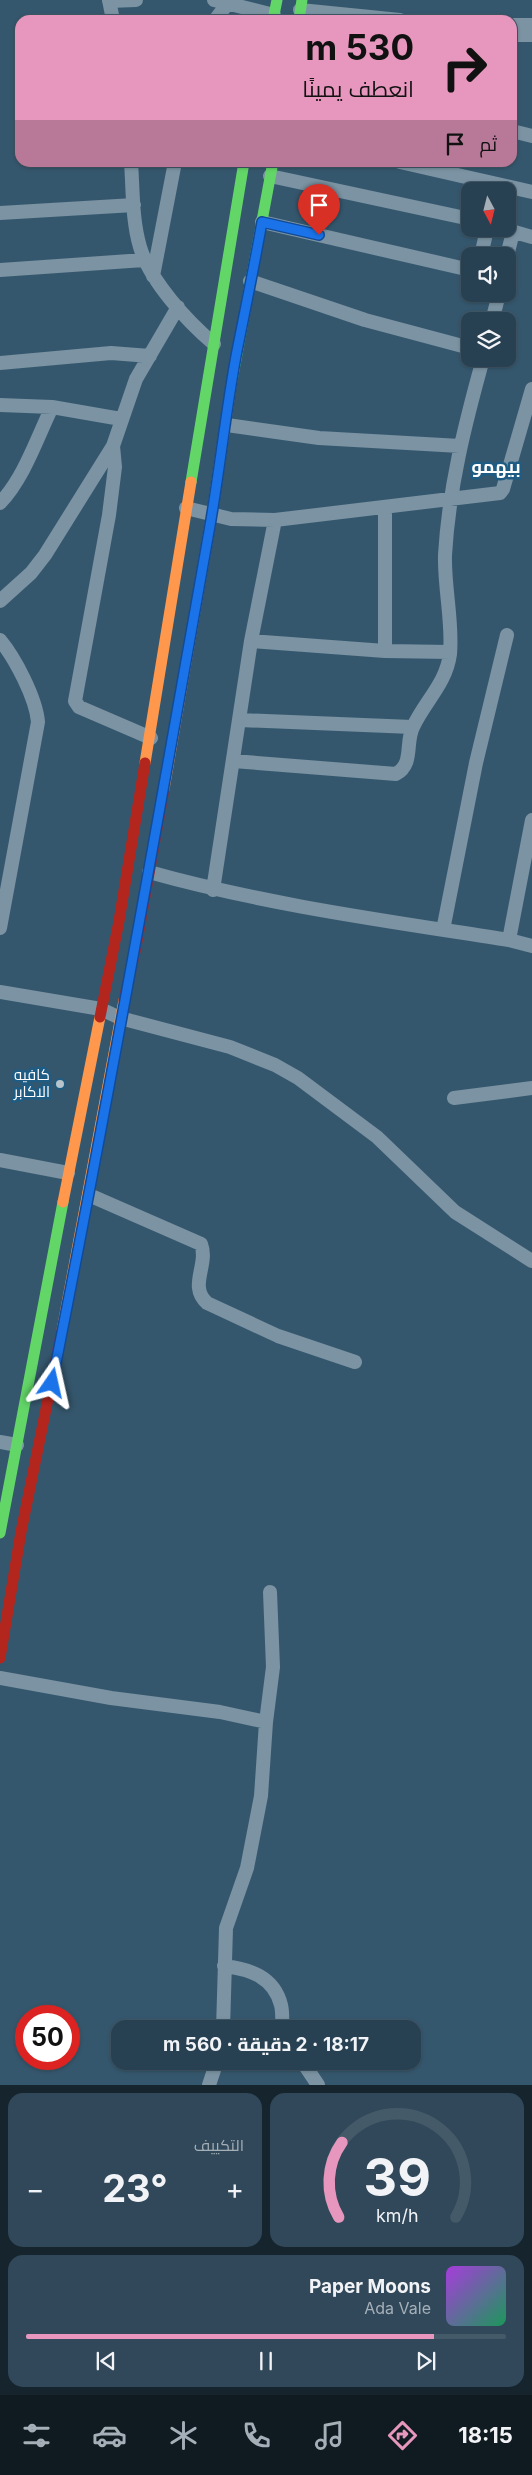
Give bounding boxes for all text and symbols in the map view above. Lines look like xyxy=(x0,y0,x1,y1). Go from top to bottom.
text: 530 m xyxy=(305,26,414,68)
icon: right xyxy=(432,35,497,100)
text: انعطف يمينًا xyxy=(302,76,414,102)
icon: arrive xyxy=(441,130,469,158)
text: ثم xyxy=(479,133,497,156)
north arrow xyxy=(461,182,516,238)
map controls xyxy=(461,182,516,367)
pin xyxy=(298,184,340,235)
icon: arrive xyxy=(305,191,333,219)
button: sound xyxy=(461,247,516,302)
button: layers xyxy=(461,312,516,367)
district label: بيهمو xyxy=(471,456,521,478)
place label: كافيه الاكابر xyxy=(13,1065,50,1101)
marker: كافيه الاكابر xyxy=(54,1078,66,1090)
position arrow xyxy=(25,1356,77,1408)
speed limit sign: 50 xyxy=(15,2005,80,2070)
text: 18:17 · 2 دقيقة · 560 m xyxy=(163,2033,369,2056)
text: التكييف xyxy=(194,2135,244,2155)
text: 39 xyxy=(363,2146,431,2209)
text: 23° xyxy=(102,2165,168,2211)
text: − xyxy=(26,2172,45,2206)
text: + xyxy=(225,2172,244,2206)
text: km/h xyxy=(376,2205,418,2226)
text: Paper Moons xyxy=(309,2275,431,2298)
text: Ada Vale xyxy=(364,2298,431,2318)
icon: previous xyxy=(92,2347,120,2375)
icon: pause xyxy=(252,2347,280,2375)
icon: next xyxy=(412,2347,440,2375)
icon: filters xyxy=(19,2418,54,2453)
icon: car xyxy=(92,2418,127,2453)
icon: climate xyxy=(166,2418,201,2453)
icon: phone xyxy=(239,2418,274,2453)
icon: music xyxy=(312,2418,347,2453)
icon: directions xyxy=(385,2418,420,2453)
text: 18:15 xyxy=(458,2422,513,2448)

